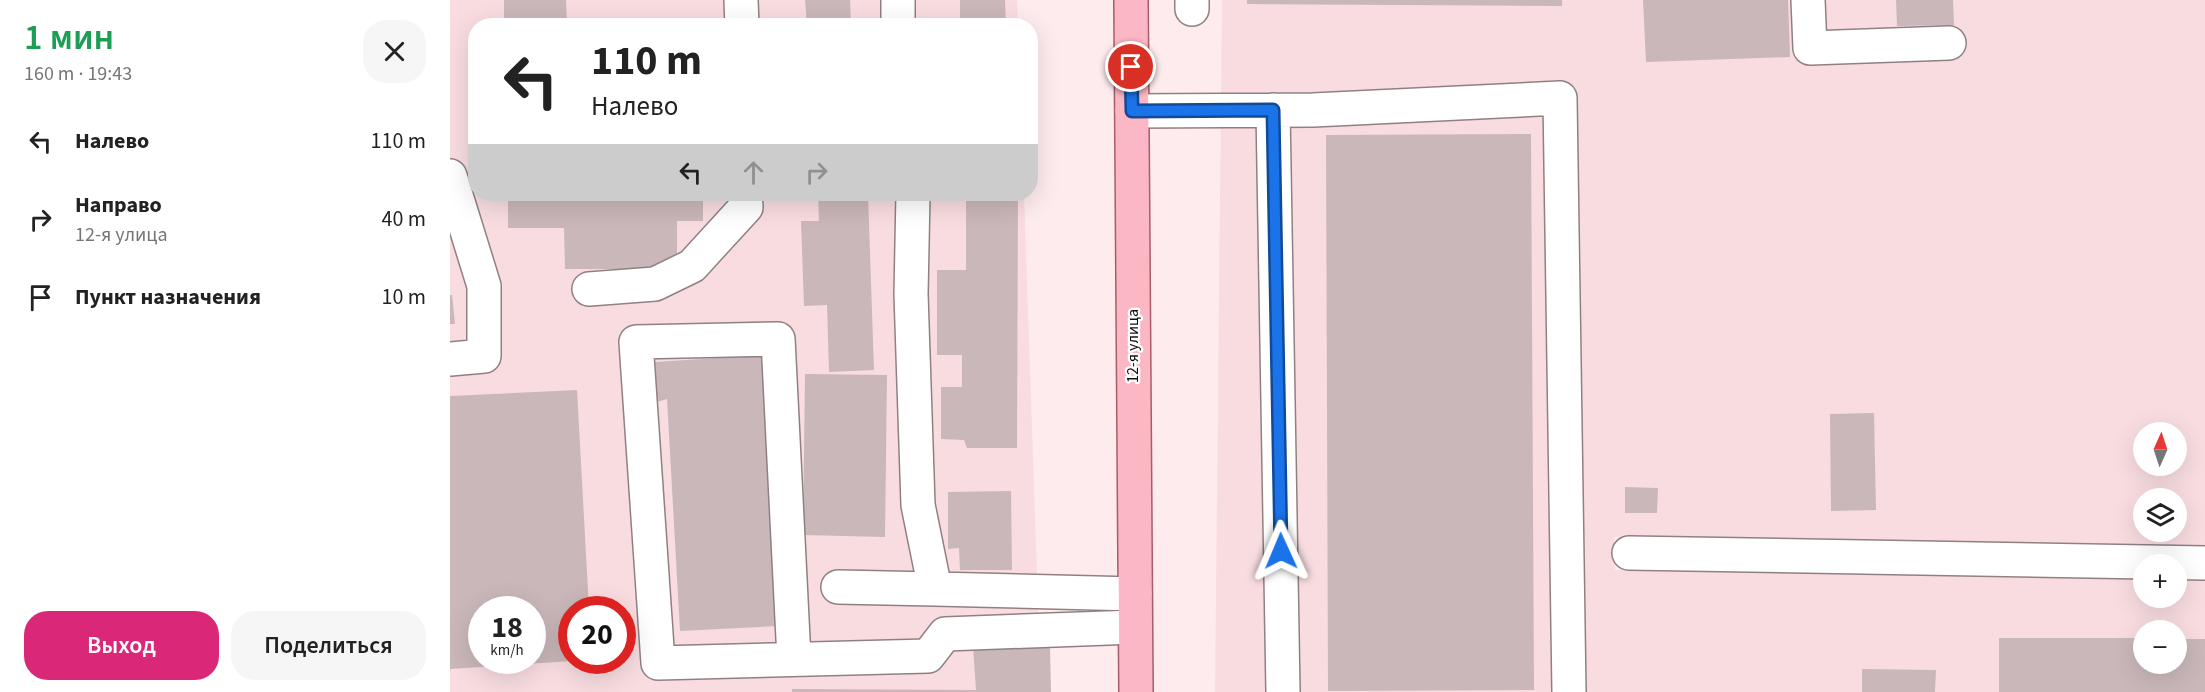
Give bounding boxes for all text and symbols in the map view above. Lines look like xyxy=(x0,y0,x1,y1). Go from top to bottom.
text: 1 мин xyxy=(24,12,114,63)
button: close xyxy=(363,20,426,83)
text: 110 m xyxy=(591,31,702,91)
pin xyxy=(1105,41,1156,92)
icon: left xyxy=(492,42,570,120)
icon: arrive xyxy=(1114,50,1147,83)
text: 160 m · 19:43 xyxy=(24,60,132,88)
text: Налево xyxy=(591,87,678,126)
icon: left xyxy=(24,125,57,158)
text: Налево xyxy=(75,125,149,157)
text: 110 m xyxy=(371,125,426,157)
icon: left xyxy=(674,156,707,189)
icon: ahead xyxy=(737,156,770,189)
icon: right xyxy=(800,156,833,189)
text: Направо xyxy=(75,189,162,221)
icon: right xyxy=(24,203,57,236)
text: 40 m xyxy=(381,203,426,235)
text: 12-я улица xyxy=(75,221,168,249)
icon: arrive xyxy=(24,281,57,314)
text: Пункт назначения xyxy=(75,281,261,313)
text: 10 m xyxy=(381,281,426,313)
street label: 12-я улица xyxy=(1122,309,1144,383)
north arrow xyxy=(2133,422,2187,476)
map controls xyxy=(2133,422,2187,674)
button: layers xyxy=(2133,488,2187,542)
position arrow xyxy=(1249,519,1313,583)
button: + xyxy=(2133,554,2187,608)
speed limit sign: 20 xyxy=(558,596,636,674)
text: 18 xyxy=(491,606,523,649)
button: Выход xyxy=(24,611,219,680)
button: Поделиться xyxy=(231,611,426,680)
button: − xyxy=(2133,620,2187,674)
text: km/h xyxy=(490,640,524,661)

